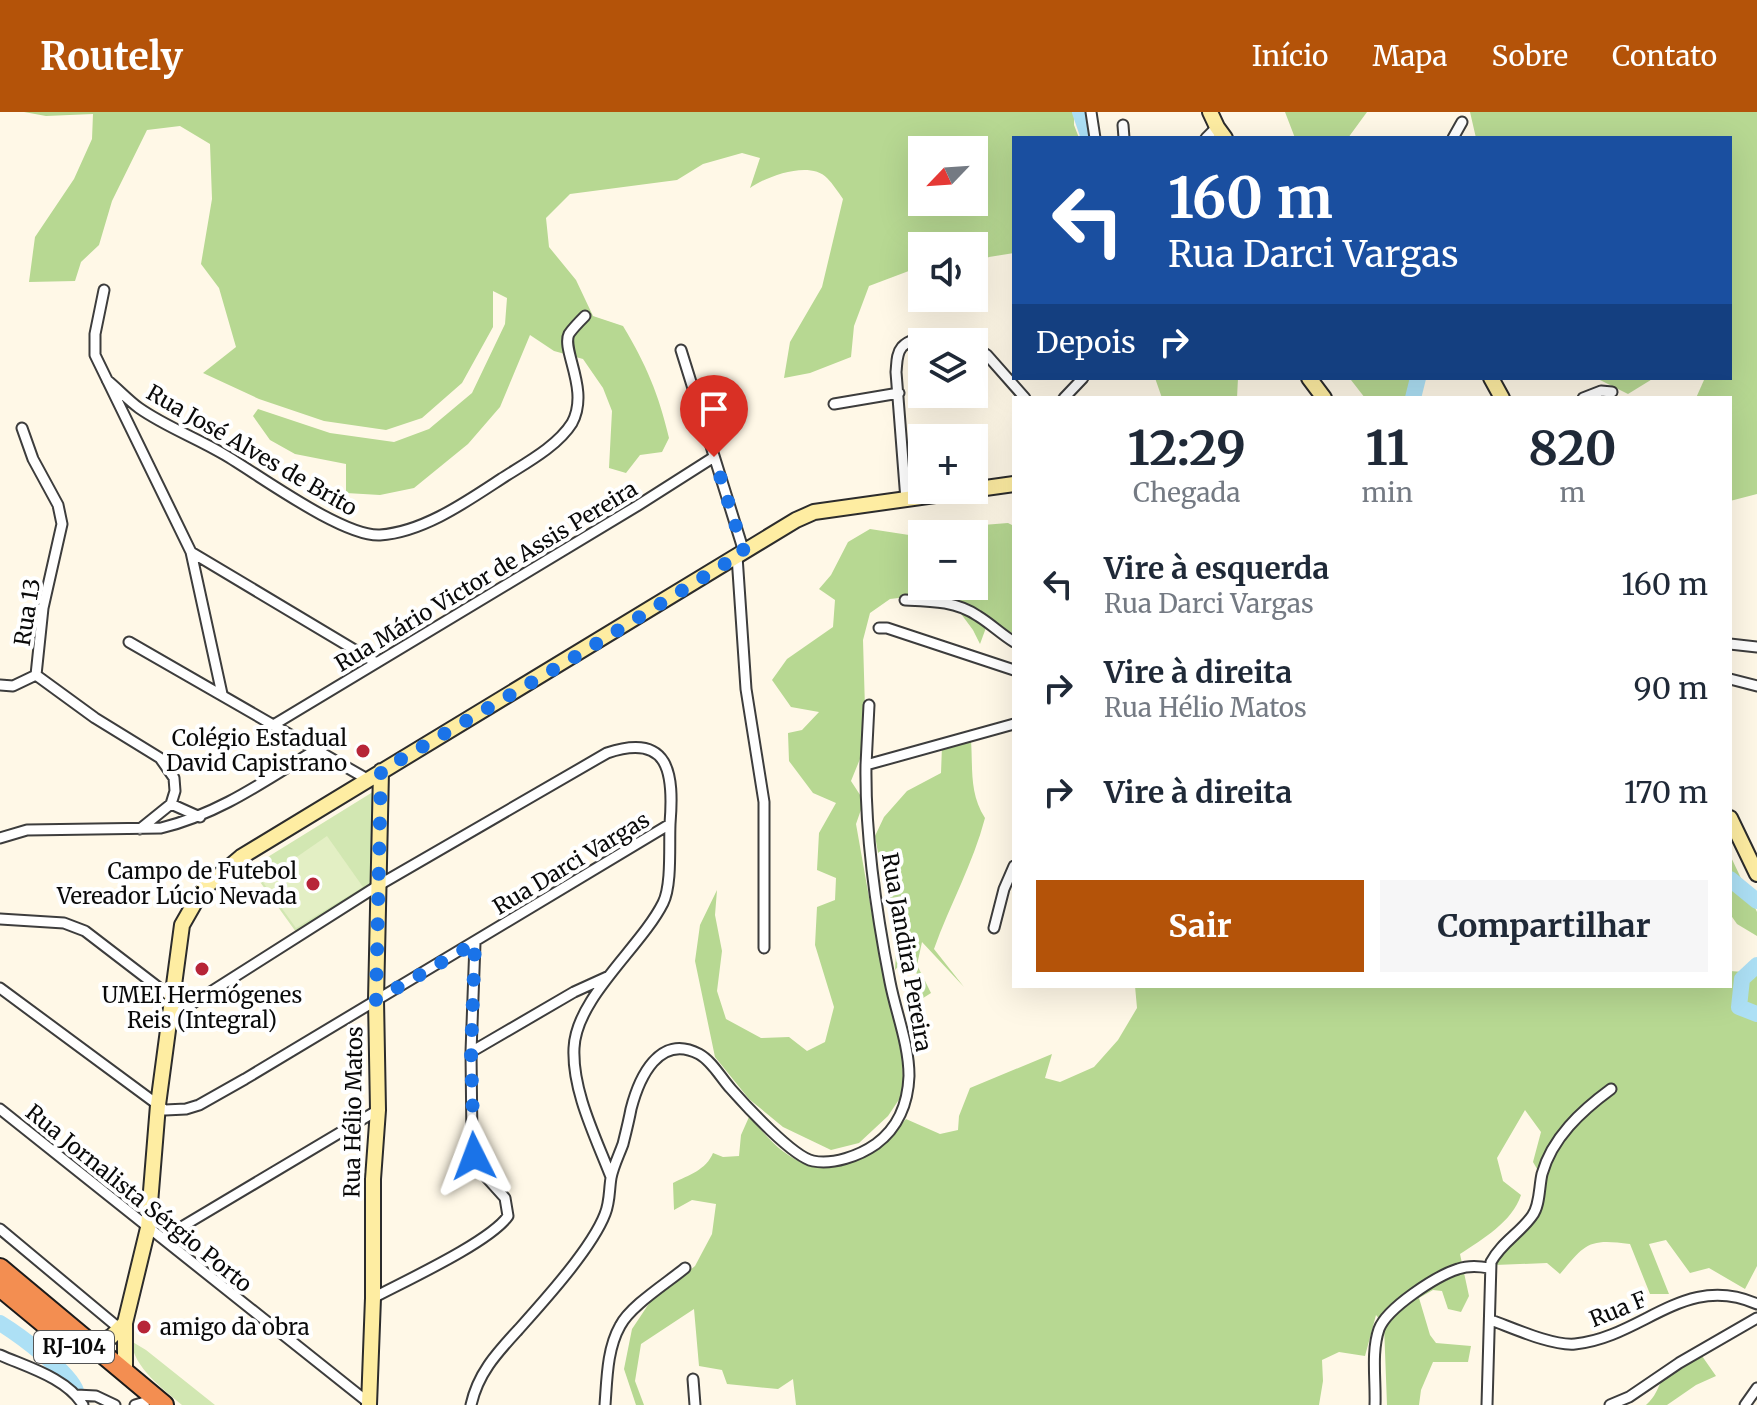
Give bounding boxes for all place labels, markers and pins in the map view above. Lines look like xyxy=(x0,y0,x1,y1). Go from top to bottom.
pin xyxy=(680,375,748,457)
place label: Colégio Estadual David Capistrano xyxy=(166,724,347,777)
marker: Colégio Estadual David Capistrano xyxy=(354,742,372,760)
place label: Campo de Futebol Vereador Lúcio Nevada xyxy=(56,857,297,910)
marker: Campo de Futebol Vereador Lúcio Nevada xyxy=(304,875,322,893)
marker: UMEI Hermógenes Reis (Integral) xyxy=(193,960,211,978)
place label: UMEI Hermógenes Reis (Integral) xyxy=(102,981,302,1034)
place label: amigo da obra xyxy=(160,1313,310,1341)
marker: amigo da obra xyxy=(135,1318,153,1336)

